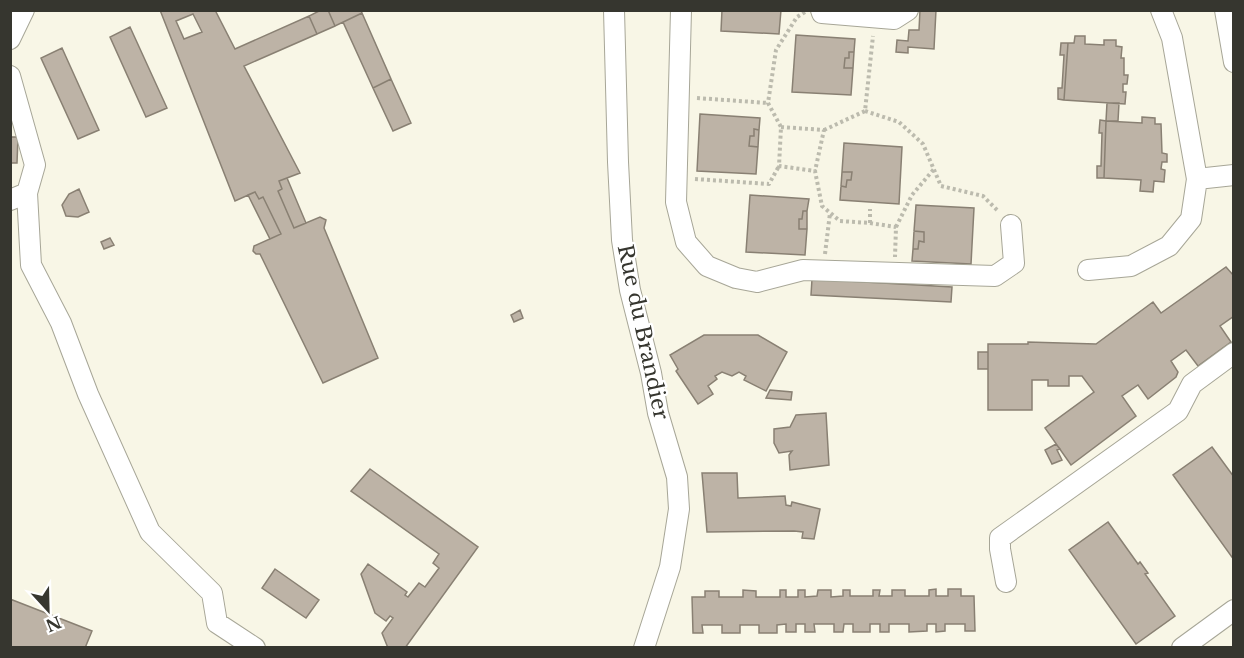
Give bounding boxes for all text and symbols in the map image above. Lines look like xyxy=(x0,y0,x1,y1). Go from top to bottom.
street label: Rue du Brandier xyxy=(612,242,674,422)
north arrow xyxy=(18,580,78,640)
text: N xyxy=(43,612,64,636)

